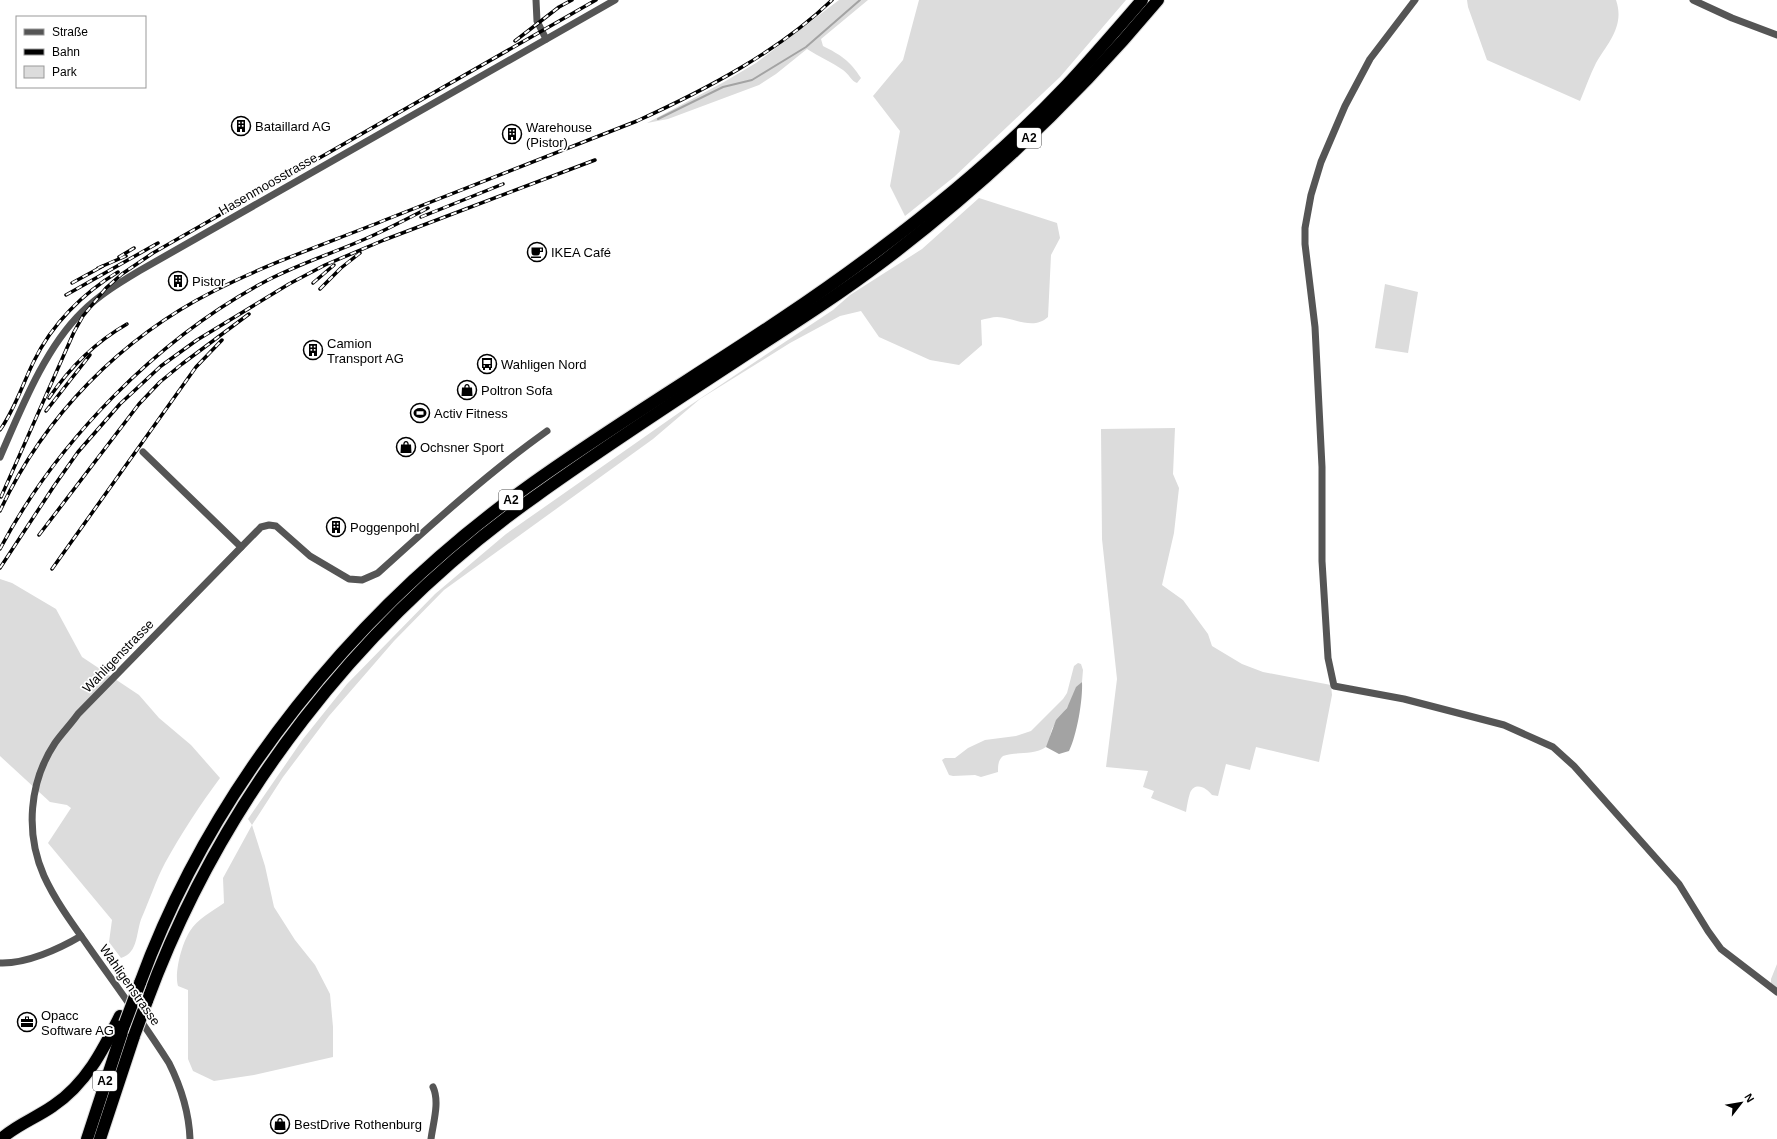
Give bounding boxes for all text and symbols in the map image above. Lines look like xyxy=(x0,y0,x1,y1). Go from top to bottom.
legend xyxy=(16,16,146,88)
text: Straße xyxy=(52,25,88,39)
text: Bahn xyxy=(52,45,80,59)
text: Park xyxy=(52,65,78,79)
building icon: Bataillard AG xyxy=(230,115,252,137)
place label: Bataillard AG xyxy=(255,119,331,134)
place label: Warehouse (Pistor) xyxy=(526,120,592,150)
building icon: Warehouse (Pistor) xyxy=(501,123,523,145)
road number: A2 xyxy=(1017,128,1041,148)
street label: Hasenmoosstrasse xyxy=(216,150,320,218)
cafe icon: IKEA Café xyxy=(526,241,548,263)
place label: IKEA Café xyxy=(551,245,611,260)
building icon: Pistor xyxy=(167,270,189,292)
place label: Pistor xyxy=(192,274,226,289)
place label: Camion Transport AG xyxy=(327,336,404,366)
building icon: Camion Transport AG xyxy=(302,339,324,361)
bus stop icon: Wahligen Nord xyxy=(476,353,498,375)
place label: Wahligen Nord xyxy=(501,357,587,372)
shop icon: Poltron Sofa xyxy=(456,379,478,401)
place label: Poltron Sofa xyxy=(481,383,553,398)
sports icon: Activ Fitness xyxy=(409,402,431,424)
place label: Activ Fitness xyxy=(434,406,508,421)
shop icon: Ochsner Sport xyxy=(395,436,417,458)
place label: Ochsner Sport xyxy=(420,440,504,455)
road number: A2 xyxy=(499,490,523,510)
building icon: Poggenpohl xyxy=(325,516,347,538)
place label: Poggenpohl xyxy=(350,520,420,535)
street label: Wahligenstrasse xyxy=(79,616,157,696)
street label: Wahligenstrasse xyxy=(96,942,164,1028)
place label: Opacc Software AG xyxy=(41,1008,114,1038)
office icon: Opacc Software AG xyxy=(16,1011,38,1033)
road number: A2 xyxy=(93,1071,117,1091)
north arrow xyxy=(1721,1083,1761,1123)
text: N xyxy=(1742,1091,1757,1104)
shop icon: BestDrive Rothenburg xyxy=(269,1113,291,1135)
place label: BestDrive Rothenburg xyxy=(294,1117,422,1132)

